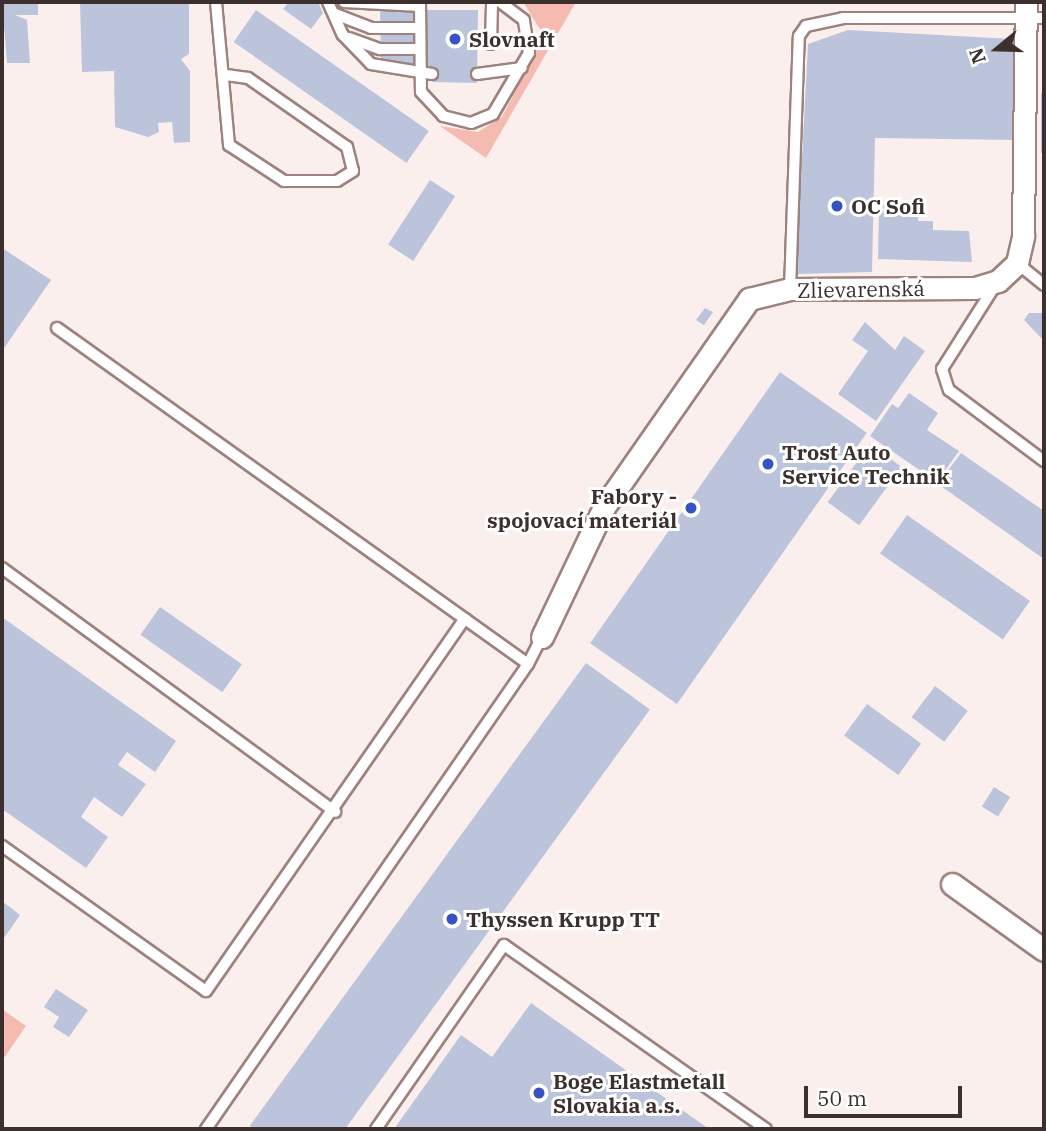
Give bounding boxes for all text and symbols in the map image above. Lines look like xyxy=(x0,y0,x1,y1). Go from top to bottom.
north arrow xyxy=(962,14,1032,84)
place label: Slovnaft xyxy=(469,26,555,52)
marker: Slovnaft xyxy=(447,31,463,47)
text: N xyxy=(963,45,991,67)
place label: OC Sofi xyxy=(851,193,925,219)
marker: OC Sofi xyxy=(829,198,845,214)
street label: Zlievarenská xyxy=(797,275,925,303)
place label: Trost Auto Service Technik xyxy=(782,439,950,489)
marker: Trost Auto Service Technik xyxy=(760,456,776,472)
place label: Fabory - spojovací materiál xyxy=(487,483,677,533)
marker: Fabory - spojovací materiál xyxy=(683,500,699,516)
place label: Thyssen Krupp TT xyxy=(466,906,660,932)
marker: Thyssen Krupp TT xyxy=(444,911,460,927)
place label: Boge Elastmetall Slovakia a.s. xyxy=(553,1068,725,1118)
scale bar xyxy=(808,1072,965,1116)
text: 50 m xyxy=(817,1084,867,1112)
marker: Boge Elastmetall Slovakia a.s. xyxy=(531,1085,547,1101)

